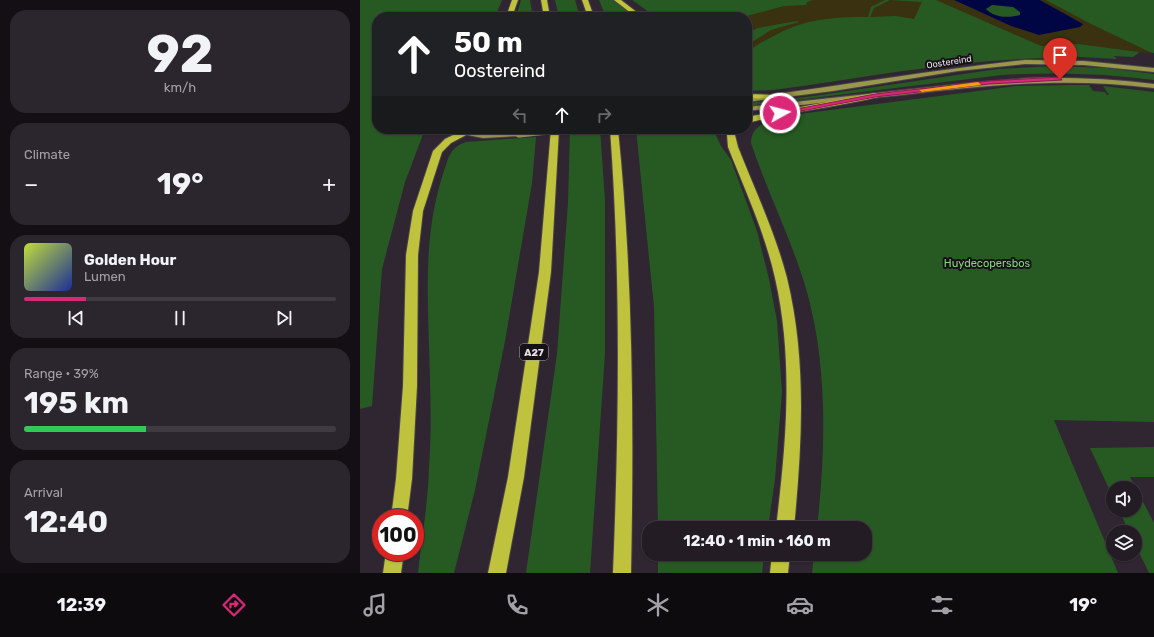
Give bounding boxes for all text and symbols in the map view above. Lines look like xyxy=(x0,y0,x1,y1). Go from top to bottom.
text: 92 xyxy=(146,23,214,85)
text: 50 m xyxy=(454,26,523,59)
icon: ahead xyxy=(388,28,440,80)
pin xyxy=(1043,38,1077,79)
icon: arrive xyxy=(1049,44,1071,66)
street label: Oostereind xyxy=(926,53,972,71)
text: Oostereind xyxy=(454,60,546,82)
text: km/h xyxy=(164,80,196,95)
position arrow xyxy=(759,92,801,134)
icon: left xyxy=(509,104,531,126)
icon: ahead xyxy=(551,104,573,126)
icon: right xyxy=(593,104,615,126)
text: Climate xyxy=(24,147,70,162)
text: 19° xyxy=(157,166,204,202)
text: − xyxy=(24,171,38,198)
text: + xyxy=(322,171,336,198)
text: Golden Hour xyxy=(84,251,176,269)
park label: Huydecopersbos xyxy=(944,257,1031,270)
text: Lumen xyxy=(84,269,126,284)
icon: previous xyxy=(65,307,87,329)
icon: pause xyxy=(169,307,191,329)
icon: next xyxy=(273,307,295,329)
road number: A27 xyxy=(520,344,548,360)
text: Range · 39% xyxy=(24,366,99,381)
text: 195 km xyxy=(24,385,129,421)
map controls xyxy=(1106,481,1142,561)
button: sound xyxy=(1106,481,1142,517)
text: Arrival xyxy=(24,485,63,500)
text: 12:40 xyxy=(24,504,108,540)
speed limit sign: 100 xyxy=(372,509,424,561)
button: layers xyxy=(1106,525,1142,561)
text: 12:40 · 1 min · 160 m xyxy=(683,532,831,550)
icon: directions xyxy=(220,591,248,619)
icon: music xyxy=(361,591,389,619)
icon: phone xyxy=(503,591,531,619)
icon: climate xyxy=(644,591,672,619)
icon: car xyxy=(786,591,814,619)
icon: filters xyxy=(928,591,956,619)
text: 12:39 xyxy=(57,594,106,616)
text: 19° xyxy=(1069,594,1097,616)

